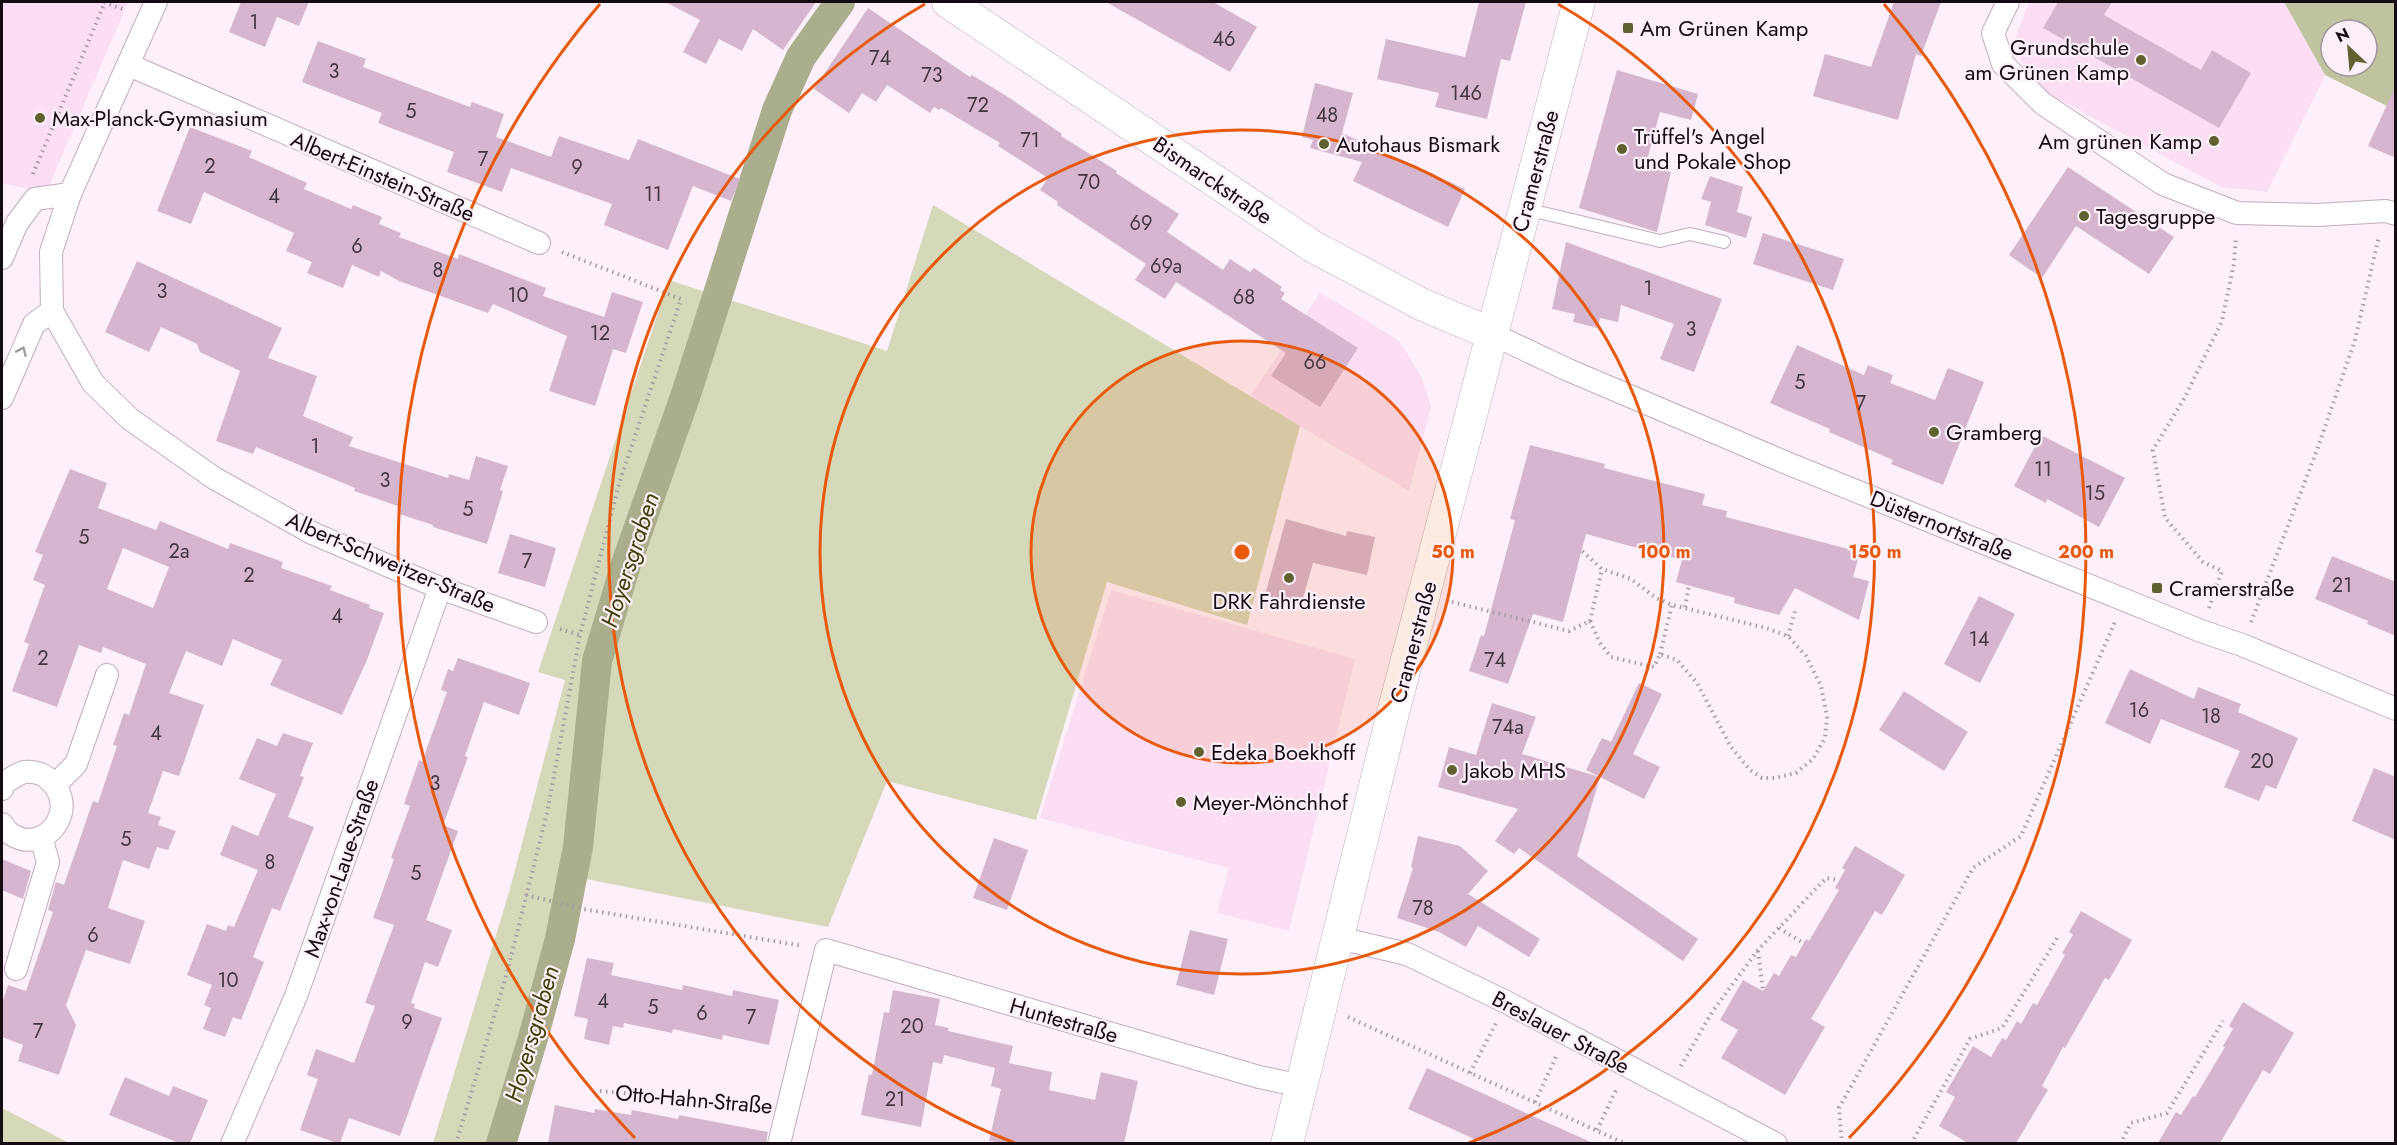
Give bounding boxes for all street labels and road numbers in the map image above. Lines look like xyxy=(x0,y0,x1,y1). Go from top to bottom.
street label: Cramerstraße xyxy=(1503,106,1567,236)
street label: Albert-Einstein-Straße xyxy=(286,123,480,229)
street label: Bismarckstraße xyxy=(1147,128,1279,232)
street label: Düsternortstraße xyxy=(1866,482,2018,568)
street label: Albert-Schweitzer-Straße xyxy=(281,503,501,621)
street label: Cramerstraße xyxy=(1381,577,1445,707)
street label: Max-von-Laue-Straße xyxy=(295,774,387,962)
street label: Breslauer Straße xyxy=(1487,982,1635,1082)
street label: Huntestraße xyxy=(1006,989,1122,1051)
street label: Otto-Hahn-Straße xyxy=(614,1076,774,1122)

